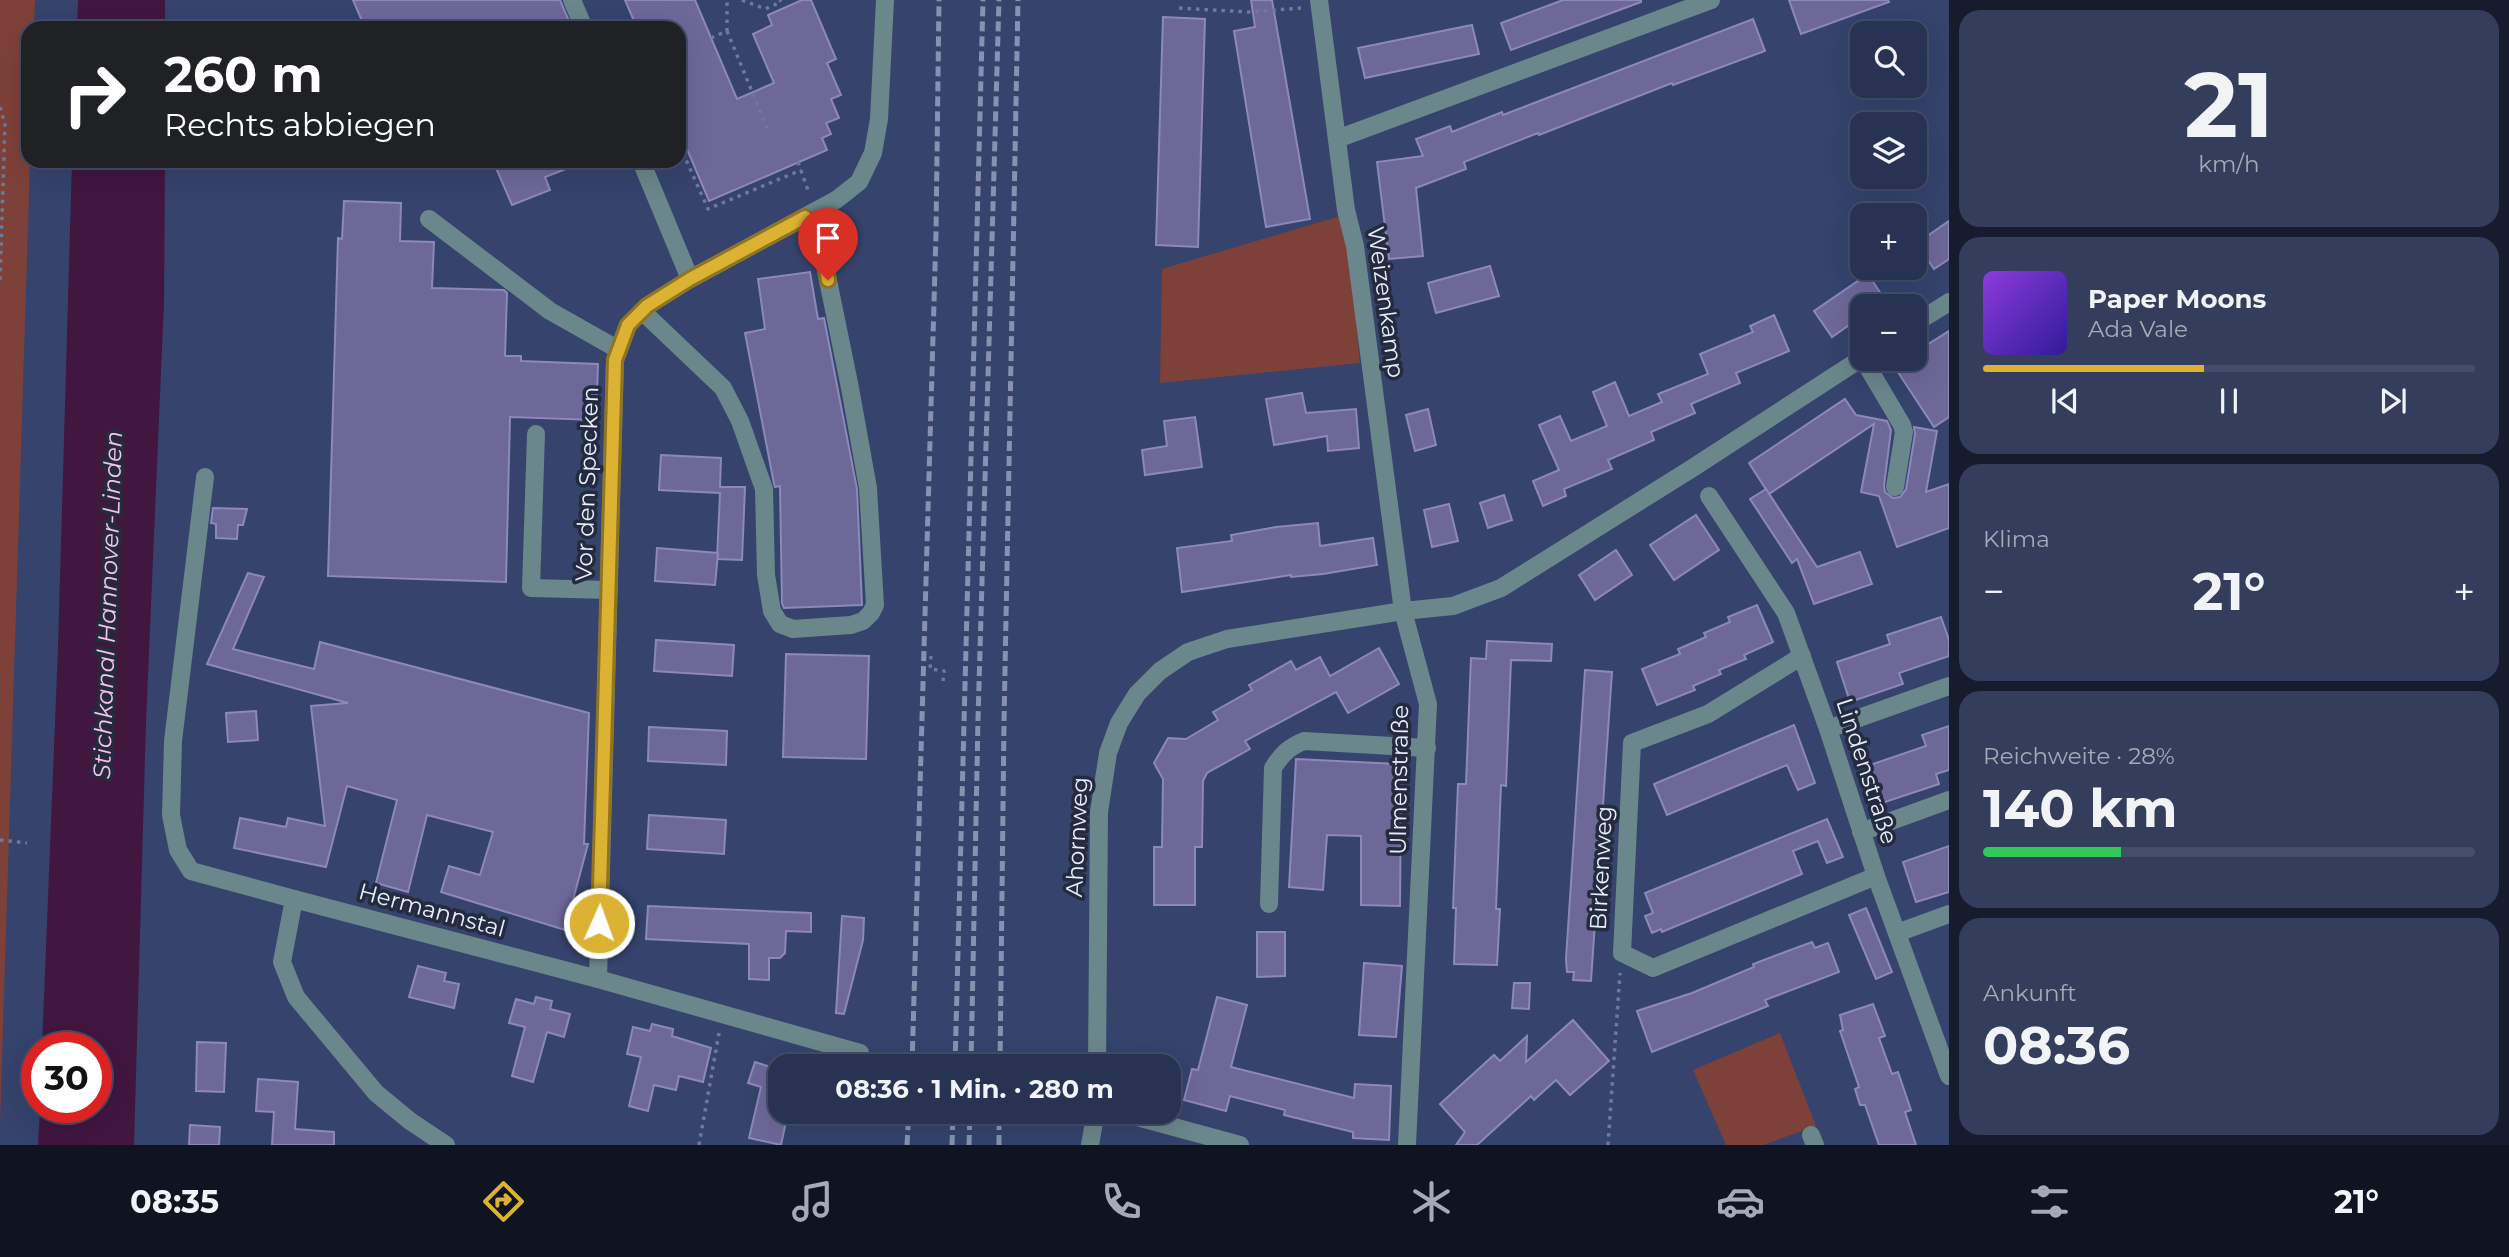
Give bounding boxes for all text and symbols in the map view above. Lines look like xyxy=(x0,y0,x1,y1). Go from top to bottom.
map controls xyxy=(1850,21,1927,371)
button: search xyxy=(1850,21,1927,98)
text: 260 m xyxy=(164,45,323,104)
icon: right xyxy=(49,49,140,140)
text: 21 xyxy=(2184,49,2274,160)
text: Rechts abbiegen xyxy=(164,105,436,144)
button: layers xyxy=(1850,112,1927,189)
text: km/h xyxy=(2198,150,2260,178)
button: + xyxy=(1850,203,1927,280)
pin xyxy=(798,208,858,280)
icon: arrive xyxy=(809,219,847,257)
street label: Weizenkamp xyxy=(1362,225,1410,379)
text: Paper Moons xyxy=(2088,283,2266,315)
button: − xyxy=(1850,294,1927,371)
text: Ada Vale xyxy=(2088,315,2188,343)
icon: previous xyxy=(2046,382,2084,420)
icon: pause xyxy=(2210,382,2248,420)
icon: next xyxy=(2374,382,2412,420)
street label: Vor den Specken xyxy=(570,386,604,582)
water label: Stichkanal Hannover-Linden xyxy=(87,430,128,779)
text: Klima xyxy=(1983,525,2050,553)
text: 21° xyxy=(2193,560,2265,623)
text: − xyxy=(1983,568,2005,615)
text: + xyxy=(2453,568,2475,615)
street label: Lindenstraße xyxy=(1830,694,1904,848)
street label: Ulmenstraße xyxy=(1384,705,1414,855)
text: Reichweite · 28% xyxy=(1983,742,2175,770)
street label: Ahornweg xyxy=(1060,776,1094,898)
text: 140 km xyxy=(1983,777,2178,840)
street label: Birkenweg xyxy=(1584,805,1618,931)
street label: Hermannstal xyxy=(356,877,508,943)
position arrow xyxy=(562,886,636,960)
text: Ankunft xyxy=(1983,979,2077,1007)
text: 08:36 xyxy=(1983,1014,2130,1077)
speed limit sign: 30 xyxy=(21,1032,112,1123)
text: 08:36 · 1 Min. · 280 m xyxy=(835,1073,1114,1105)
icon: directions xyxy=(479,1177,528,1226)
icon: music xyxy=(788,1177,837,1226)
icon: phone xyxy=(1097,1177,1146,1226)
icon: climate xyxy=(1407,1177,1456,1226)
icon: car xyxy=(1716,1177,1765,1226)
icon: filters xyxy=(2025,1177,2074,1226)
text: 08:35 xyxy=(130,1182,219,1221)
text: 21° xyxy=(2334,1182,2379,1221)

